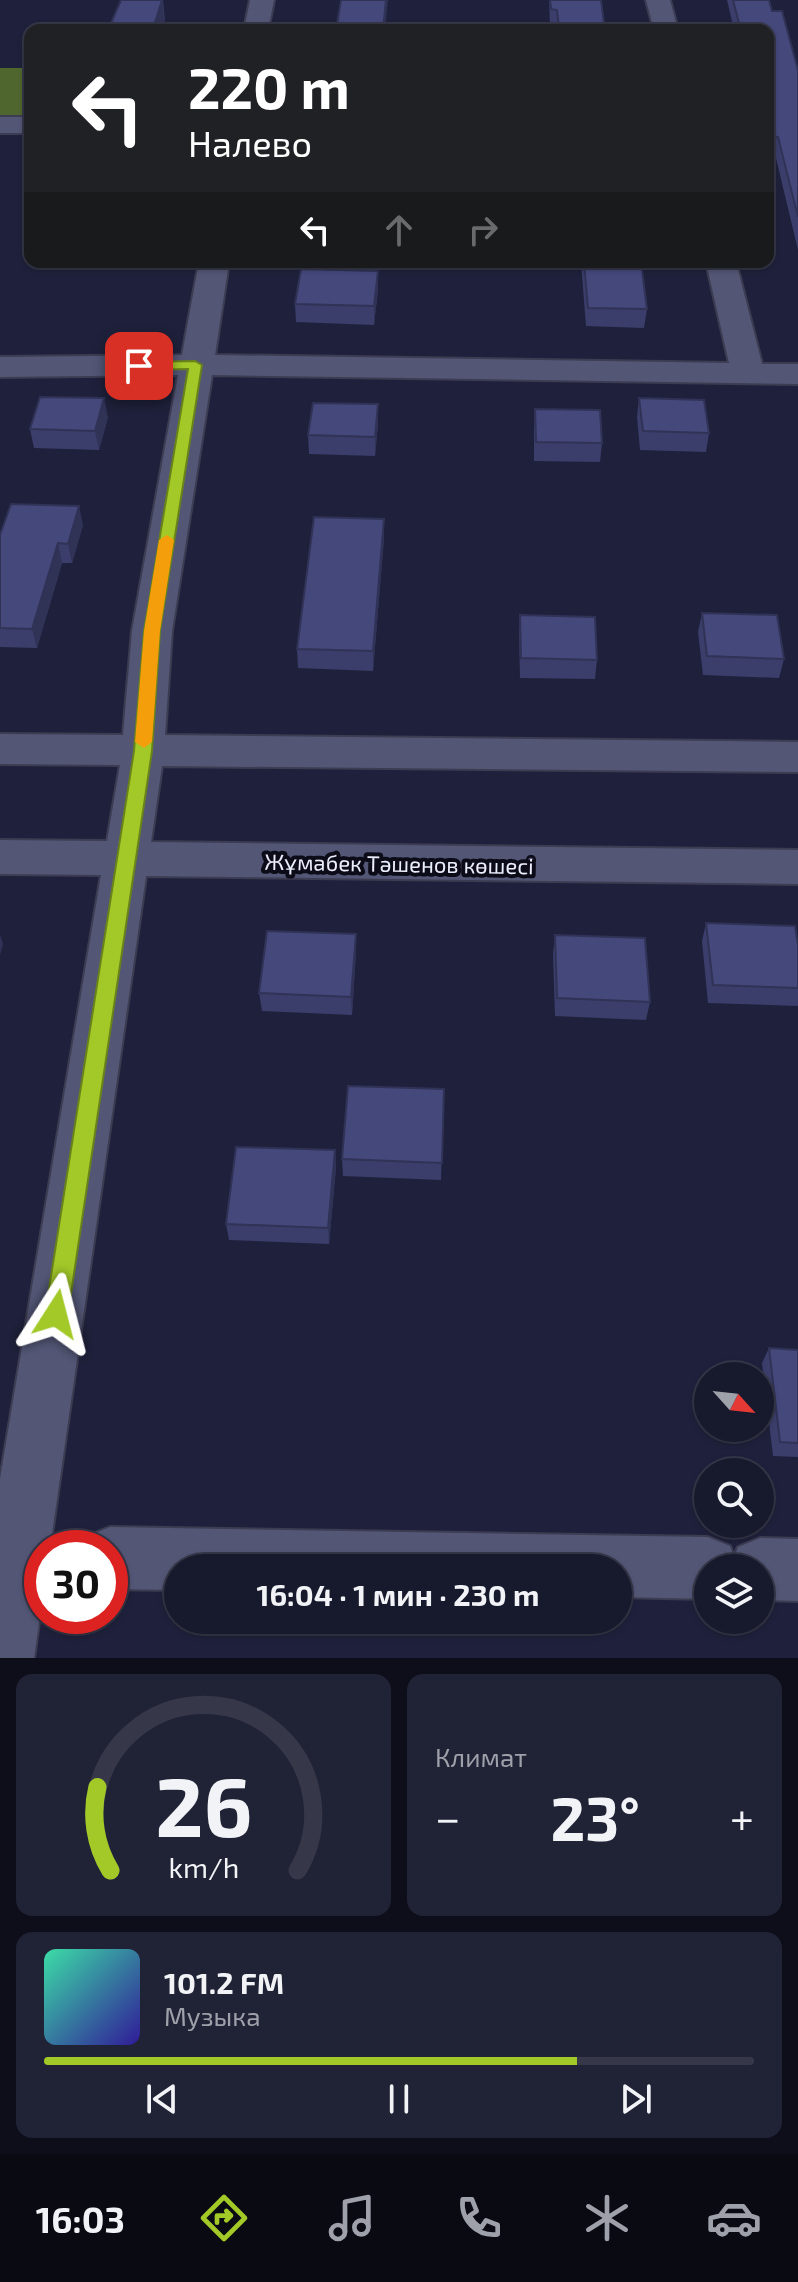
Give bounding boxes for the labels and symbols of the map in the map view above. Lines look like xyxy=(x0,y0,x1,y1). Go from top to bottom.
pin xyxy=(105,332,173,400)
street label: Жұмабек Тәшенов көшесі xyxy=(264,848,534,878)
position arrow xyxy=(14,1272,98,1356)
north arrow xyxy=(694,1362,774,1442)
speed limit sign: 30 xyxy=(24,1530,128,1634)

